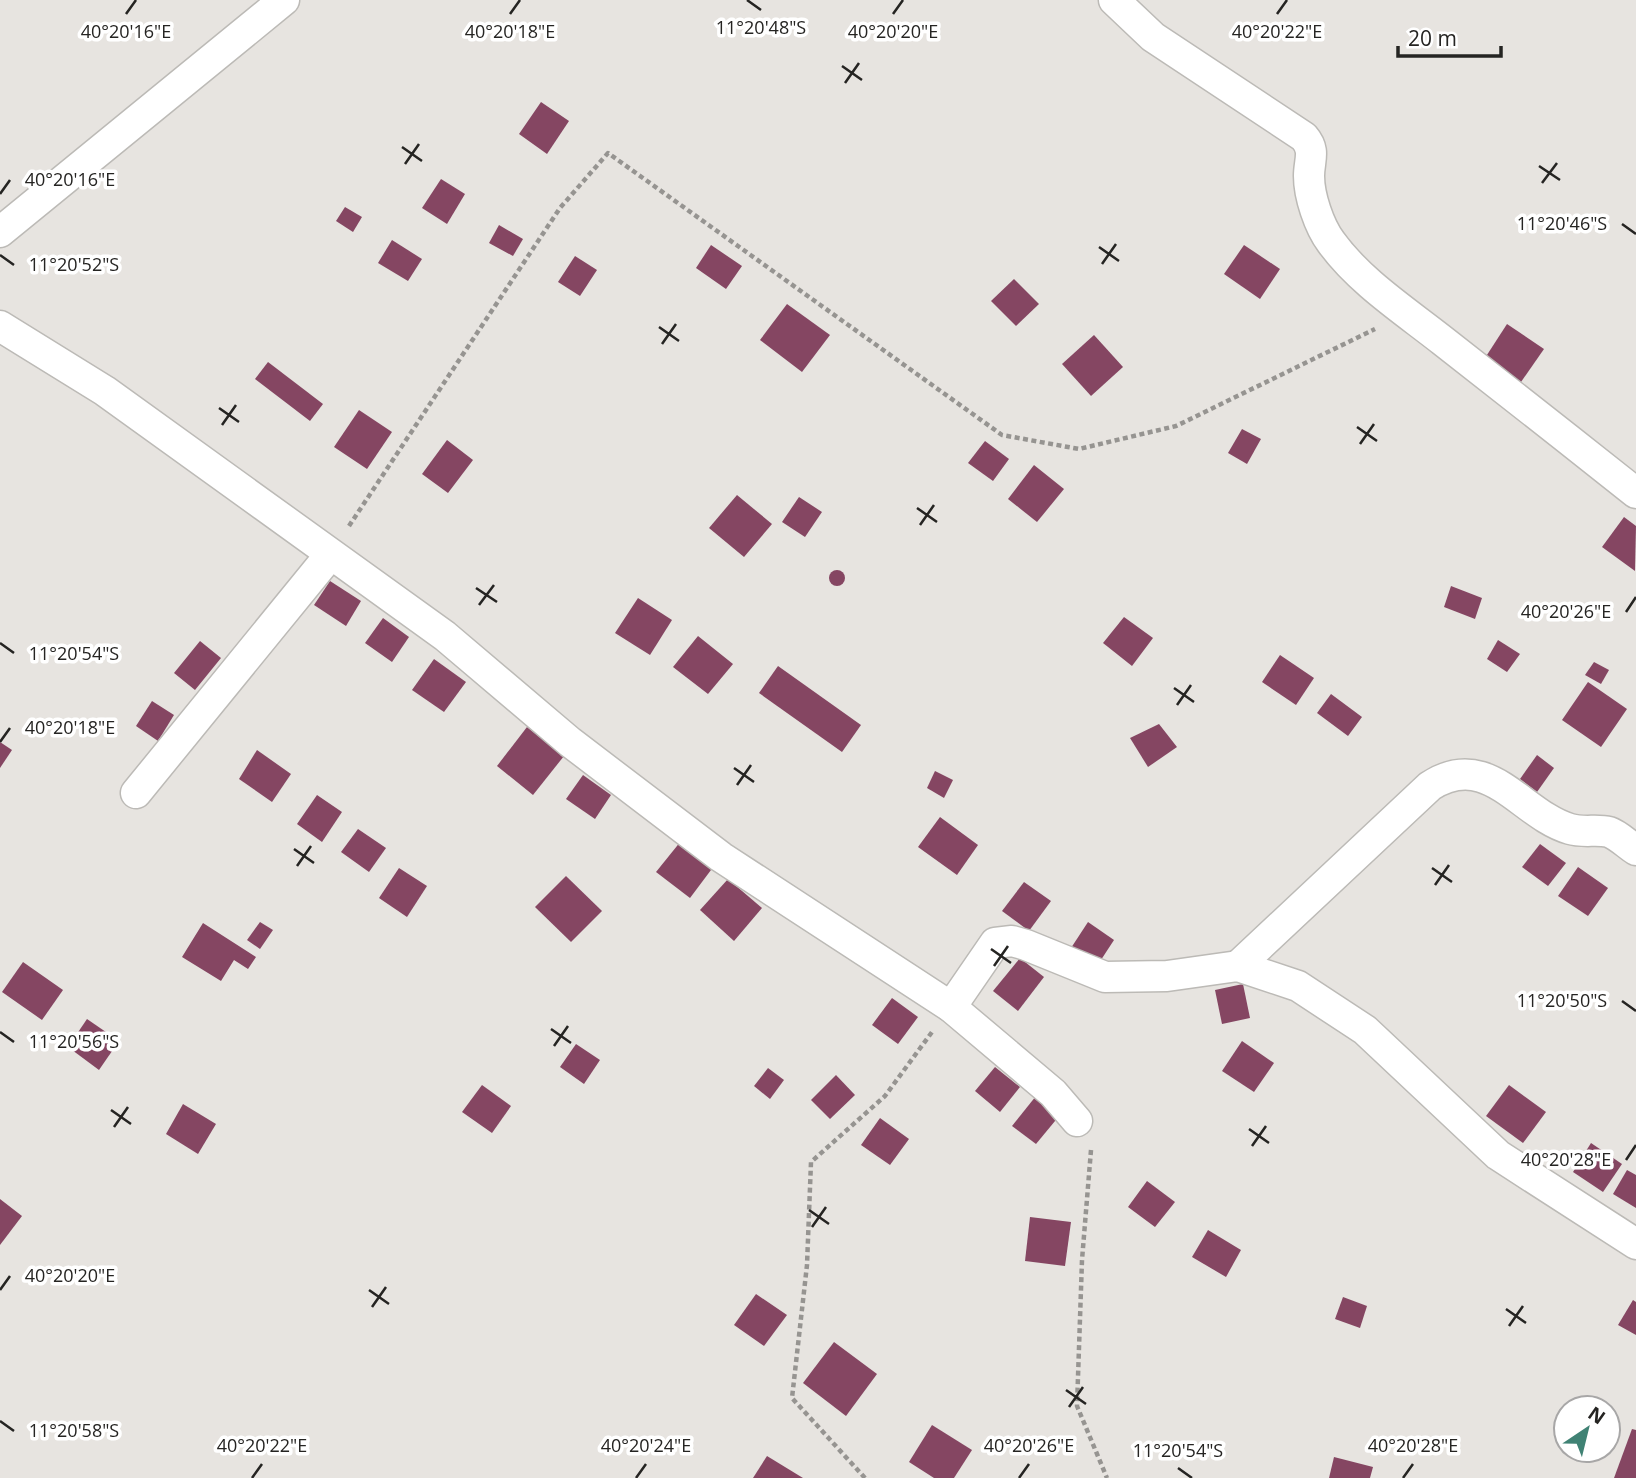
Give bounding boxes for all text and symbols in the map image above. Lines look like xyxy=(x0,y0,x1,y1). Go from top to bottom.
scale bar xyxy=(1398,14,1501,58)
text: 11°20'48"S xyxy=(716,15,806,39)
text: 40°20'16"E xyxy=(81,19,171,43)
text: 40°20'18"E xyxy=(465,19,555,43)
text: 40°20'20"E xyxy=(848,19,938,43)
text: 40°20'22"E xyxy=(1232,19,1322,43)
text: 20 m xyxy=(1408,24,1457,52)
text: 40°20'16"E xyxy=(25,167,115,191)
text: 11°20'46"S xyxy=(1517,211,1607,235)
text: 11°20'52"S xyxy=(29,252,119,276)
text: 40°20'26"E xyxy=(1521,599,1611,623)
text: 11°20'54"S xyxy=(29,641,119,665)
text: 40°20'18"E xyxy=(25,715,115,739)
text: 11°20'50"S xyxy=(1517,988,1607,1012)
text: 11°20'56"S xyxy=(29,1029,119,1053)
text: 40°20'28"E xyxy=(1521,1147,1611,1171)
text: 40°20'20"E xyxy=(25,1263,115,1287)
north arrow xyxy=(1552,1394,1622,1464)
text: N xyxy=(1583,1400,1611,1430)
text: 11°20'58"S xyxy=(29,1418,119,1442)
text: 40°20'22"E xyxy=(217,1433,307,1457)
text: 40°20'24"E xyxy=(601,1433,691,1457)
text: 40°20'26"E xyxy=(984,1433,1074,1457)
text: 40°20'28"E xyxy=(1368,1433,1458,1457)
text: 11°20'54"S xyxy=(1133,1438,1223,1462)

